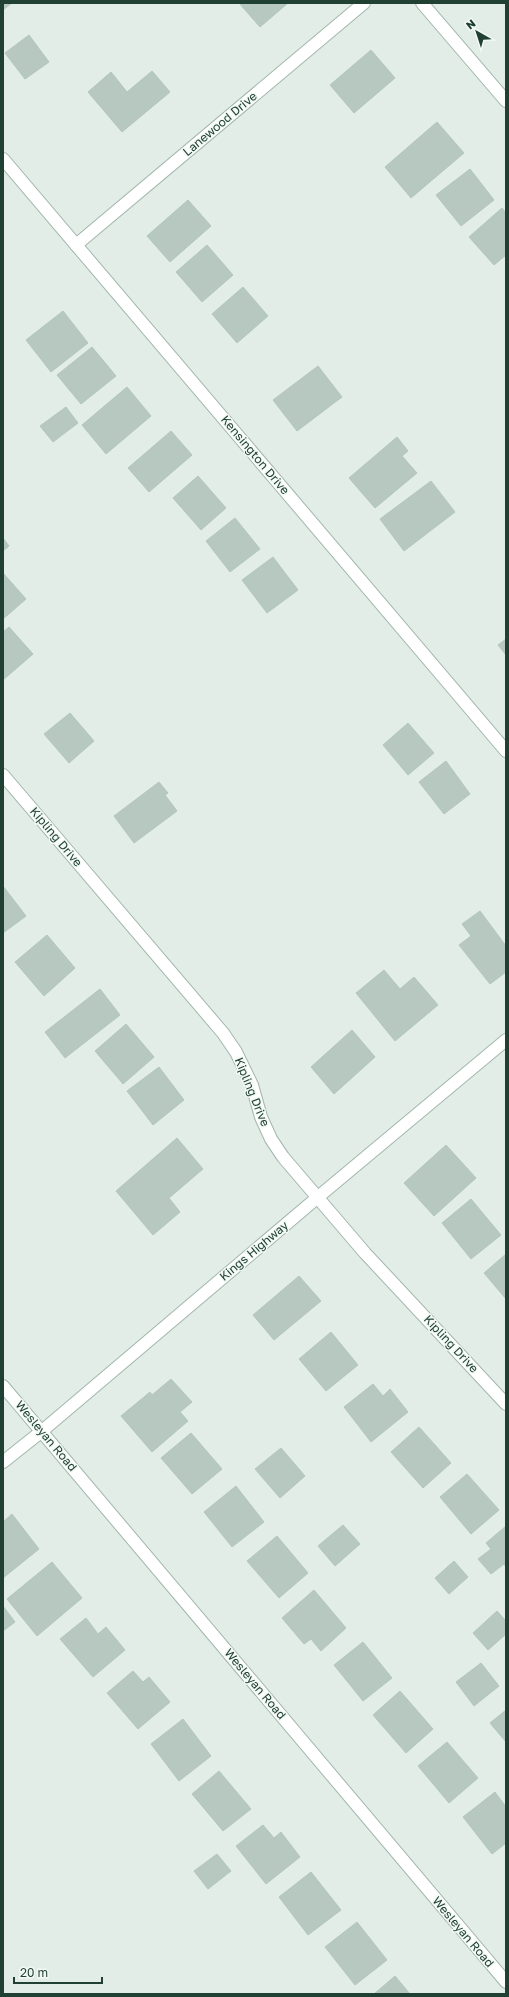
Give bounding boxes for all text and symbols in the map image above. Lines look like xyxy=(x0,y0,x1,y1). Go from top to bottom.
north arrow xyxy=(457,12,497,52)
text: N xyxy=(463,16,478,32)
street label: Lanewood Drive xyxy=(180,88,260,159)
street label: Kensington Drive xyxy=(218,412,293,497)
street label: Kipling Drive xyxy=(27,804,86,870)
street label: Kipling Drive xyxy=(232,1055,273,1129)
street label: Kings Highway xyxy=(216,1217,291,1284)
street label: Kipling Drive xyxy=(421,1312,482,1376)
street label: Wesleyan Road xyxy=(12,1397,80,1474)
street label: Wesleyan Road xyxy=(221,1645,289,1722)
street label: Wesleyan Road xyxy=(429,1893,497,1970)
scale bar xyxy=(14,1959,102,1985)
text: 20 m xyxy=(20,1965,48,1980)

